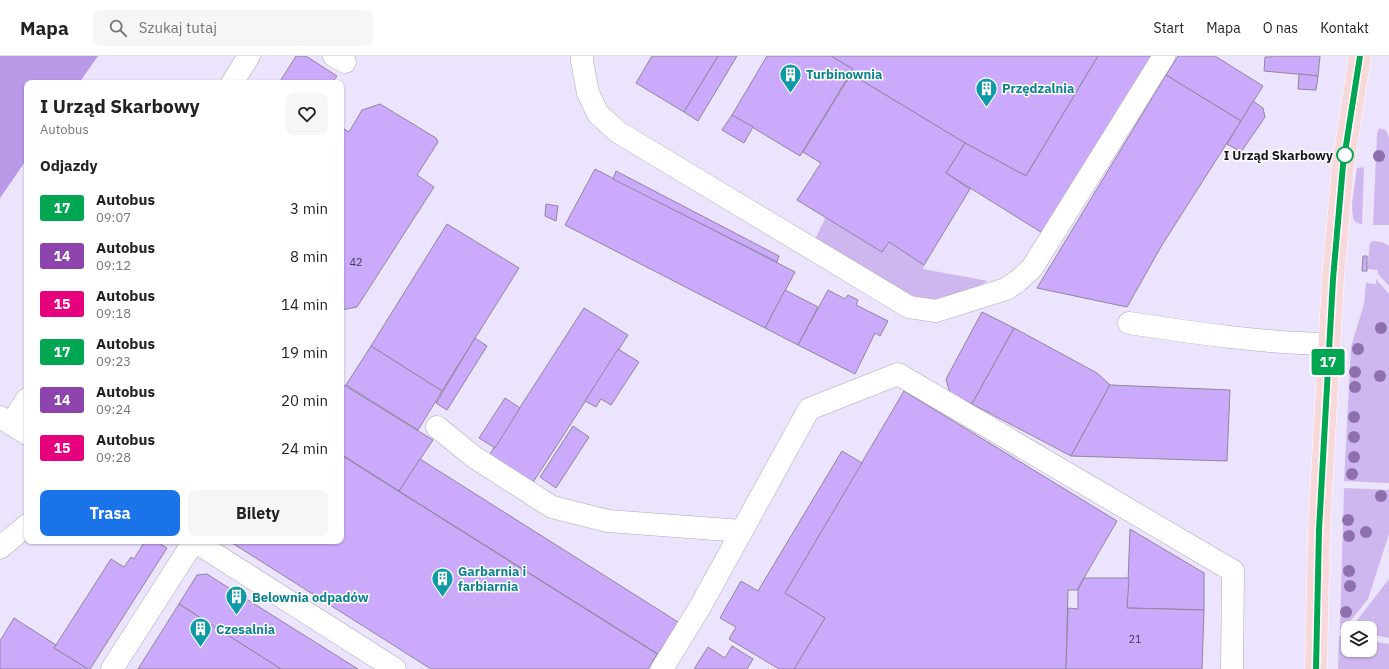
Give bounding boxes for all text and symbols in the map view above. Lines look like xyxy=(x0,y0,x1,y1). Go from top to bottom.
search box xyxy=(93,10,373,46)
text: Mapa xyxy=(20,16,69,40)
icon: search xyxy=(107,17,129,39)
text: Szukaj tutaj xyxy=(139,18,217,37)
text: Start xyxy=(1154,19,1184,37)
text: Mapa xyxy=(1206,19,1241,37)
text: O nas xyxy=(1263,19,1298,37)
text: Kontakt xyxy=(1320,19,1369,37)
building icon: Turbinownia xyxy=(778,61,804,94)
place label: Turbinownia xyxy=(806,66,882,83)
building icon: Przędzalnia xyxy=(974,75,1000,108)
place label: Przędzalnia xyxy=(1002,80,1074,97)
button: heart xyxy=(286,93,328,135)
text: I Urząd Skarbowy xyxy=(40,94,200,118)
text: Autobus xyxy=(40,121,89,138)
marker: I Urząd Skarbowy xyxy=(1336,146,1354,164)
place label: I Urząd Skarbowy xyxy=(1224,147,1333,164)
text: Odjazdy xyxy=(40,156,97,175)
text: Autobus xyxy=(96,190,155,209)
text: 17 xyxy=(54,199,70,217)
text: 3 min xyxy=(290,199,328,218)
text: 09:07 xyxy=(96,209,131,226)
text: Autobus xyxy=(96,238,155,257)
text: 14 xyxy=(54,247,70,265)
text: 8 min xyxy=(290,247,328,266)
house number: 42 xyxy=(349,255,363,269)
text: 09:12 xyxy=(96,257,131,274)
text: Autobus xyxy=(96,286,155,305)
text: 15 xyxy=(54,295,70,313)
text: 14 min xyxy=(281,295,328,314)
text: 09:18 xyxy=(96,305,131,322)
text: Autobus xyxy=(96,334,155,353)
text: 17 xyxy=(54,343,70,361)
text: 19 min xyxy=(281,343,328,362)
line badge: 17 xyxy=(1310,349,1346,375)
text: 09:23 xyxy=(96,353,131,370)
text: 17 xyxy=(1320,353,1336,371)
text: Autobus xyxy=(96,382,155,401)
text: 14 xyxy=(54,391,70,409)
text: 20 min xyxy=(281,391,328,410)
text: 09:24 xyxy=(96,401,131,418)
text: Autobus xyxy=(96,430,155,449)
text: 15 xyxy=(54,439,70,457)
text: 24 min xyxy=(281,439,328,458)
text: 09:28 xyxy=(96,449,131,466)
button: Trasa xyxy=(40,490,180,536)
button: Bilety xyxy=(188,490,328,536)
place label: Garbarnia i farbiarnia xyxy=(458,563,526,595)
building icon: Garbarnia i farbiarnia xyxy=(430,565,456,598)
building icon: Belownia odpadów xyxy=(224,584,250,617)
place label: Belownia odpadów xyxy=(252,589,369,606)
building icon: Czesalnia xyxy=(187,616,213,649)
place label: Czesalnia xyxy=(216,621,275,638)
map controls xyxy=(1341,621,1377,657)
button: layers xyxy=(1341,621,1377,657)
house number: 21 xyxy=(1128,632,1142,646)

